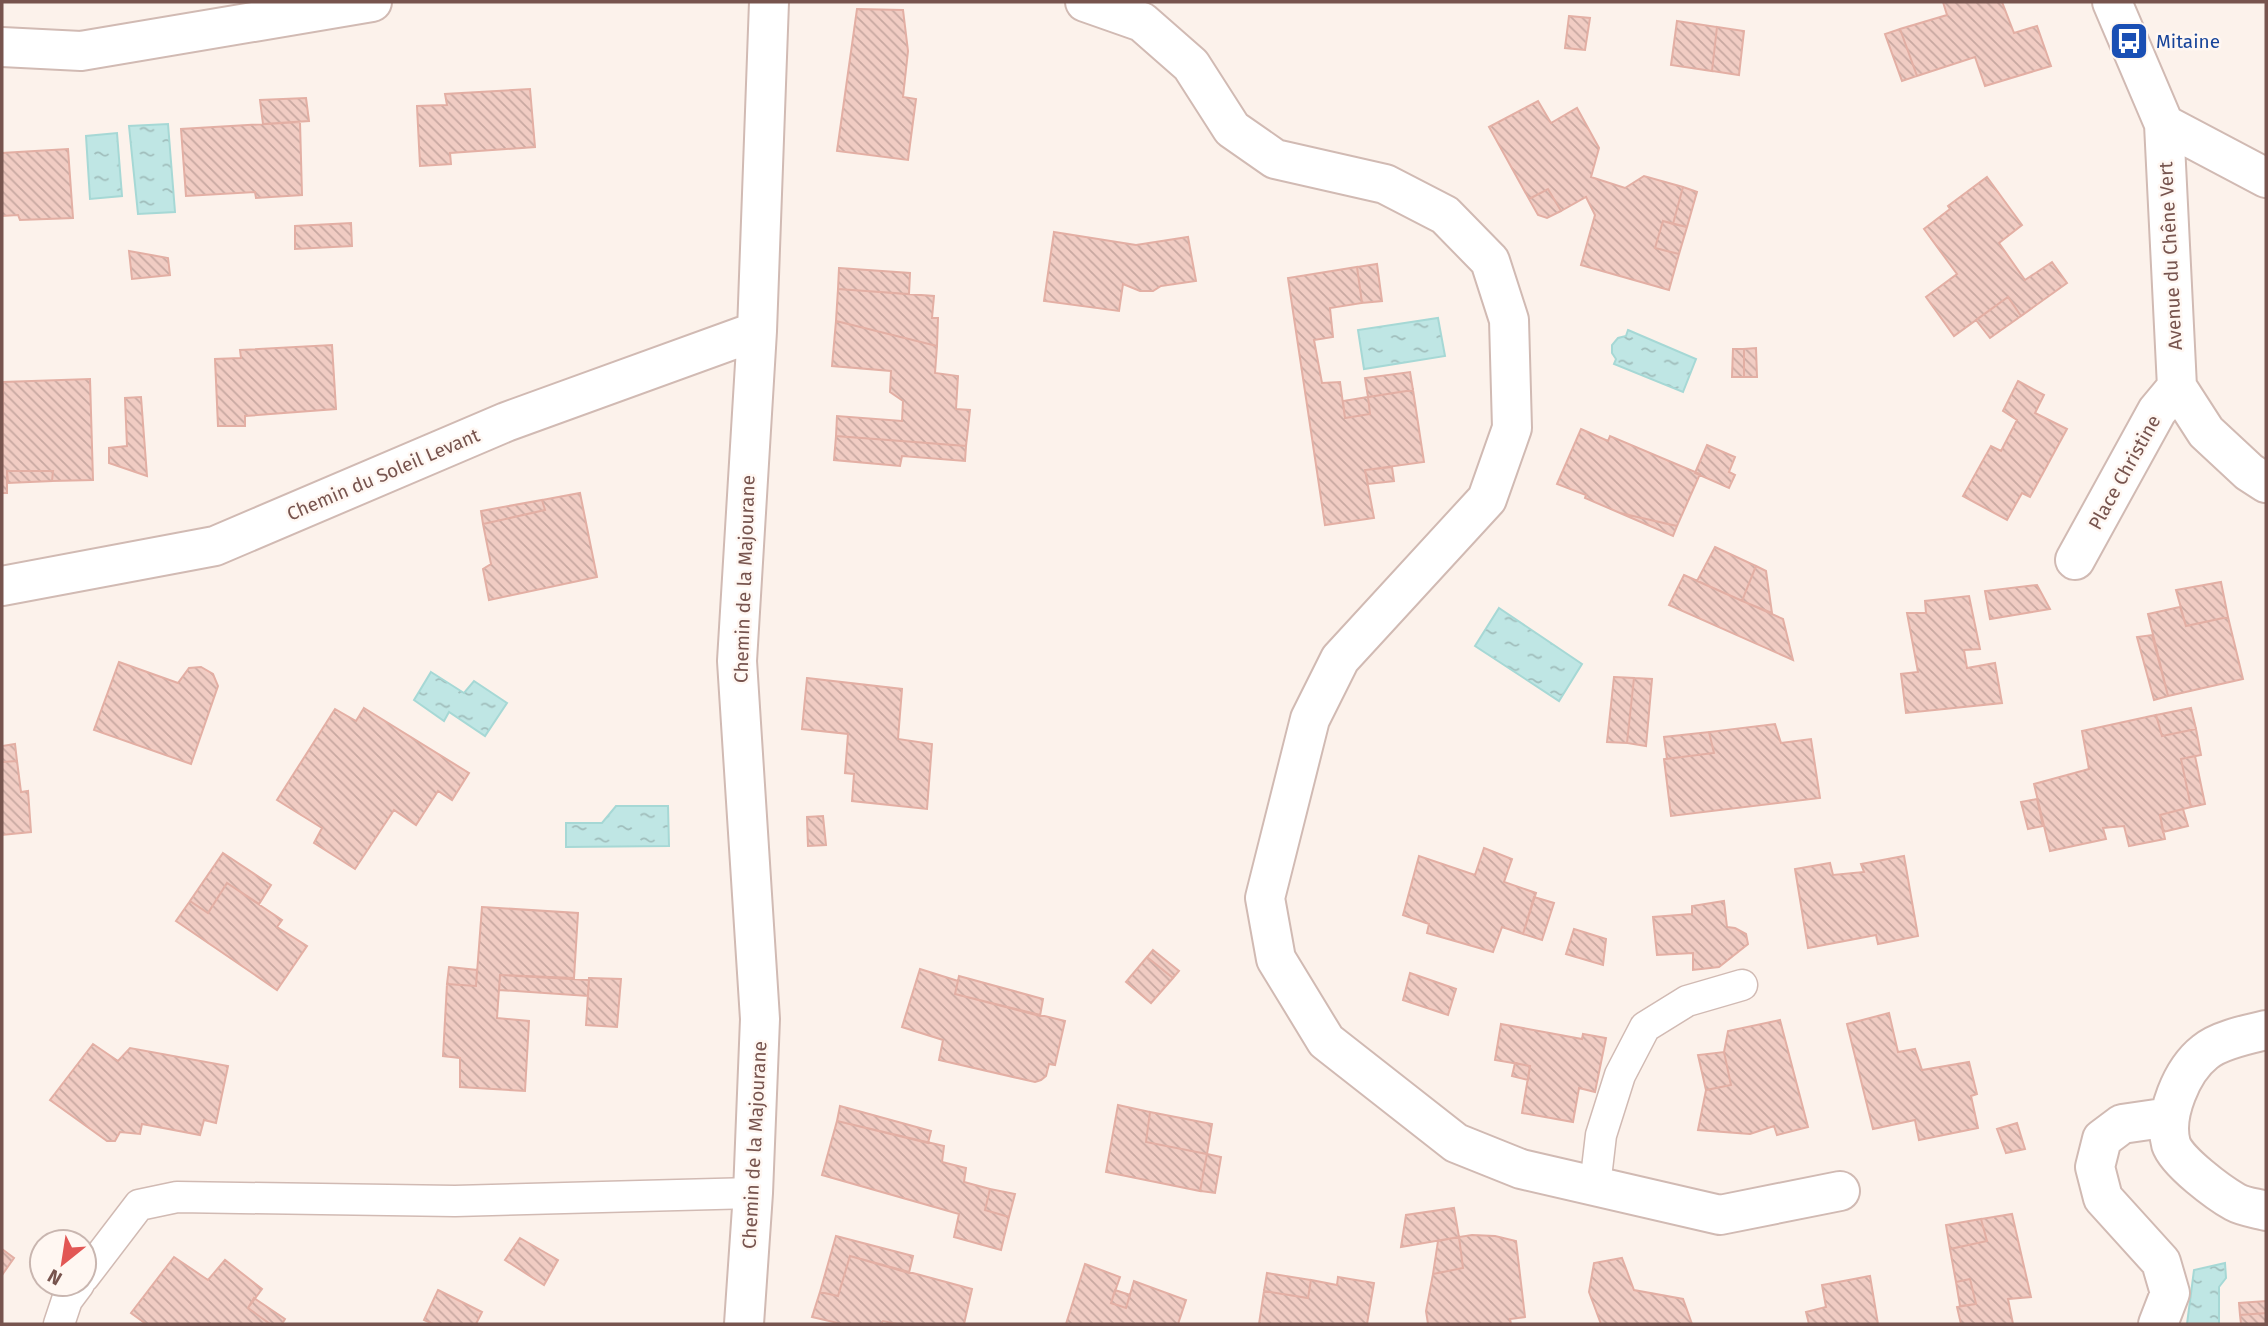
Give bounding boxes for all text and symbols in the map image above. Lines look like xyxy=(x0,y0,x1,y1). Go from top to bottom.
bus stop icon: Mitaine xyxy=(2108,20,2150,62)
place label: Mitaine xyxy=(2156,30,2220,53)
street label: Avenue du Chêne Vert xyxy=(2154,161,2187,351)
street label: Place Christine xyxy=(2083,411,2165,534)
street label: Chemin du Soleil Levant xyxy=(283,423,483,526)
street label: Chemin de la Majourane xyxy=(729,475,760,683)
street label: Chemin de la Majourane xyxy=(738,1040,771,1250)
north arrow xyxy=(28,1228,98,1298)
text: N xyxy=(44,1264,66,1290)

